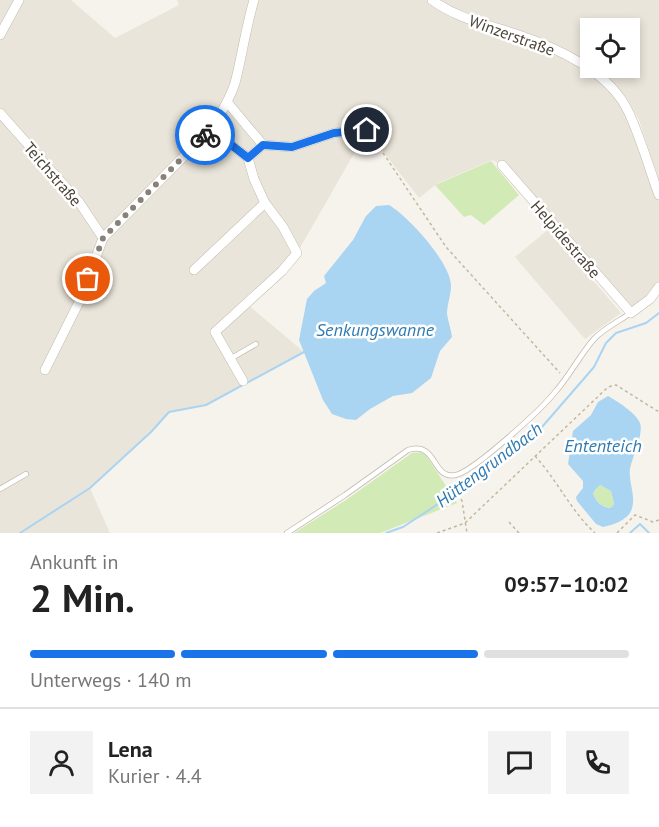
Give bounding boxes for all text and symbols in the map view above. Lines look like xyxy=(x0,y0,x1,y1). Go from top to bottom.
street label: Winzerstraße xyxy=(466,10,558,60)
map controls xyxy=(580,18,640,78)
button: locate xyxy=(580,18,640,78)
pin xyxy=(341,104,392,155)
courier xyxy=(175,105,235,165)
icon: home xyxy=(350,113,383,146)
icon: bike xyxy=(189,119,222,152)
street label: Teichstraße xyxy=(20,138,86,210)
street label: Helpidestraße xyxy=(527,196,605,282)
pin xyxy=(62,253,113,304)
icon: bag xyxy=(71,262,104,295)
water label: Senkungswanne xyxy=(316,318,435,341)
water label: Hüttengrundbach xyxy=(431,417,547,512)
water label: Ententeich xyxy=(564,434,642,457)
text: Ankunft in xyxy=(30,549,118,575)
text: 09:57–10:02 xyxy=(504,570,629,598)
text: 2 Min. xyxy=(30,572,135,623)
text: Unterwegs · 140 m xyxy=(30,667,191,693)
button: person xyxy=(30,731,93,794)
button: chat xyxy=(488,731,551,794)
button: phone xyxy=(566,731,629,794)
text: Lena xyxy=(108,735,153,763)
text: Kurier · 4.4 xyxy=(108,763,202,789)

